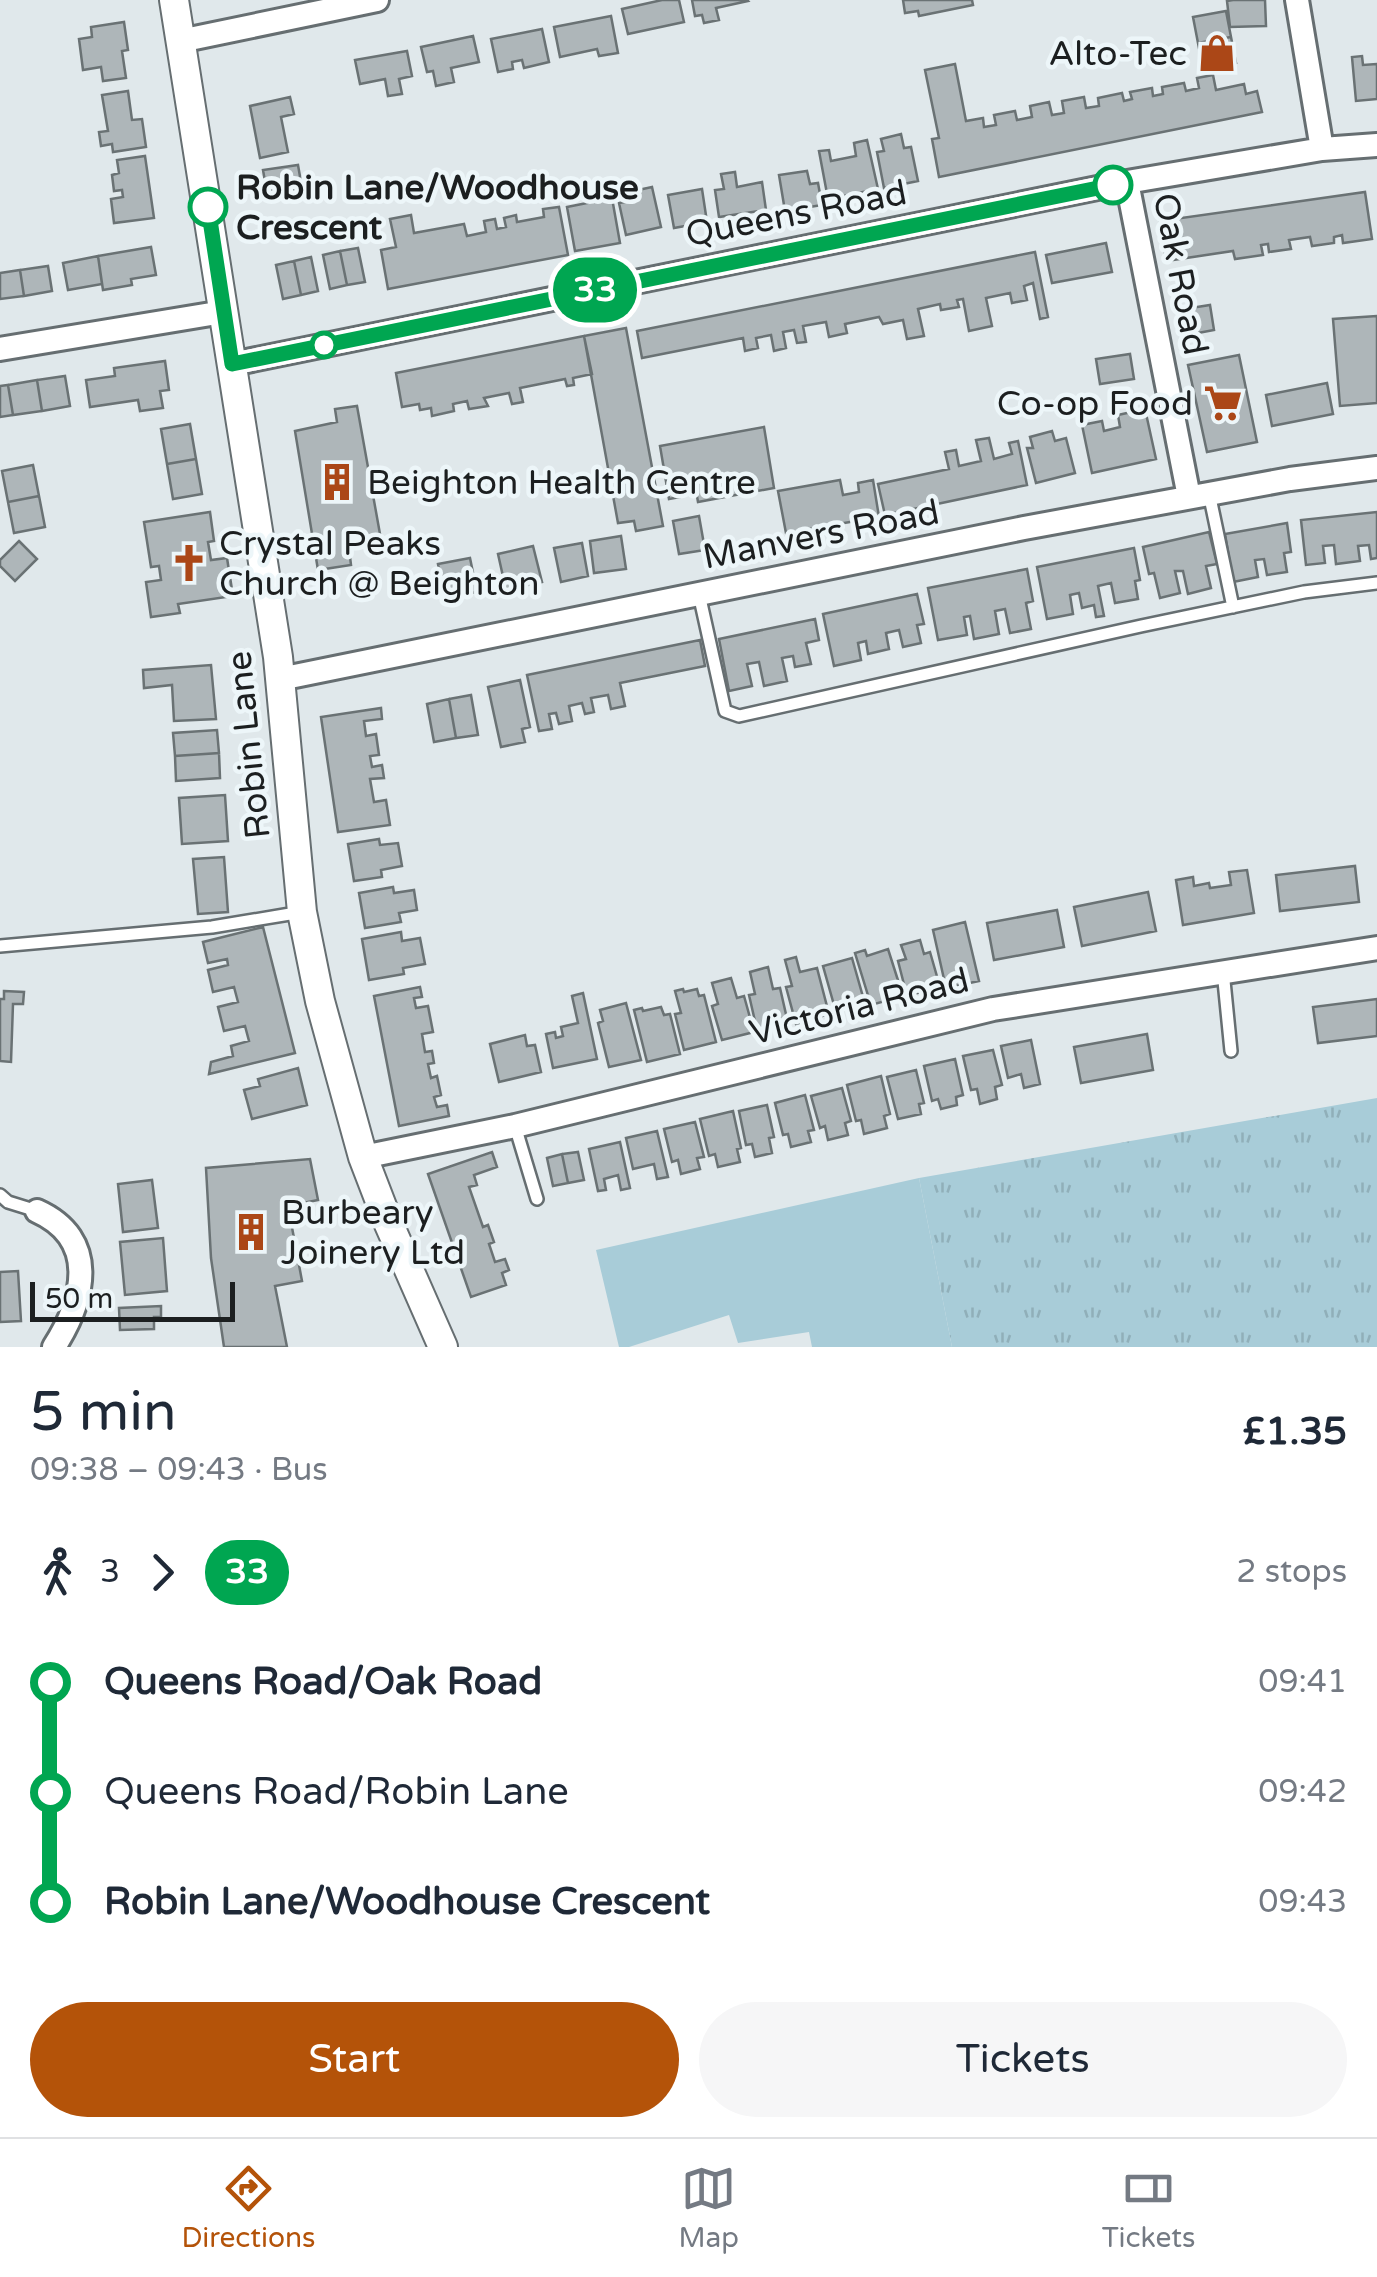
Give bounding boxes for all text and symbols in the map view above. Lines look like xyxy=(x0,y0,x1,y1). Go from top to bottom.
shop icon: Alto-Tec xyxy=(1196,32,1238,74)
place label: Alto-Tec xyxy=(1048,33,1187,75)
unlabelled marker xyxy=(1094,166,1132,204)
place label: Robin Lane/Woodhouse Crescent xyxy=(236,167,639,249)
street label: Queens Road xyxy=(682,172,910,256)
marker: Robin Lane/Woodhouse Crescent xyxy=(189,188,227,226)
street label: Oak Road xyxy=(1144,190,1216,359)
line badge: 33 xyxy=(550,258,640,322)
text: 33 xyxy=(573,269,617,311)
unlabelled marker xyxy=(311,332,337,358)
supermarket icon: Co-op Food xyxy=(1202,382,1244,424)
place label: Co-op Food xyxy=(997,383,1193,425)
building icon: Beighton Health Centre xyxy=(316,461,358,503)
place label: Beighton Health Centre xyxy=(367,462,756,504)
street label: Manvers Road xyxy=(699,491,943,578)
place label: Crystal Peaks Church @ Beighton xyxy=(219,523,540,605)
church icon: Crystal Peaks Church @ Beighton xyxy=(168,542,210,584)
street label: Robin Lane xyxy=(218,649,280,841)
street label: Victoria Road xyxy=(745,959,973,1055)
place label: Burbeary Joinery Ltd xyxy=(281,1192,465,1274)
building icon: Burbeary Joinery Ltd xyxy=(230,1211,272,1253)
scale bar xyxy=(30,1277,235,1322)
text: 50 m xyxy=(45,1282,113,1316)
text: 5 min xyxy=(30,1380,177,1446)
text: £1.35 xyxy=(1243,1409,1347,1455)
text: 09:38 – 09:43 · Bus xyxy=(30,1451,328,1489)
icon: walk xyxy=(30,1545,85,1600)
icon: forward xyxy=(135,1545,190,1600)
text: 33 xyxy=(225,1551,269,1593)
text: 3 xyxy=(100,1553,120,1591)
text: 2 stops xyxy=(1236,1553,1347,1591)
text: Queens Road/Oak Road xyxy=(104,1659,542,1705)
text: 09:41 xyxy=(1258,1663,1347,1701)
text: Queens Road/Robin Lane xyxy=(104,1769,569,1815)
text: 09:42 xyxy=(1258,1773,1347,1811)
text: Robin Lane/Woodhouse Crescent xyxy=(104,1879,710,1925)
text: 09:43 xyxy=(1258,1883,1347,1921)
button: Start xyxy=(30,2002,679,2117)
button: Tickets xyxy=(699,2002,1347,2117)
tab: Directions xyxy=(181,2161,315,2255)
tab: Map xyxy=(678,2161,739,2255)
tab: Tickets xyxy=(1102,2161,1195,2255)

